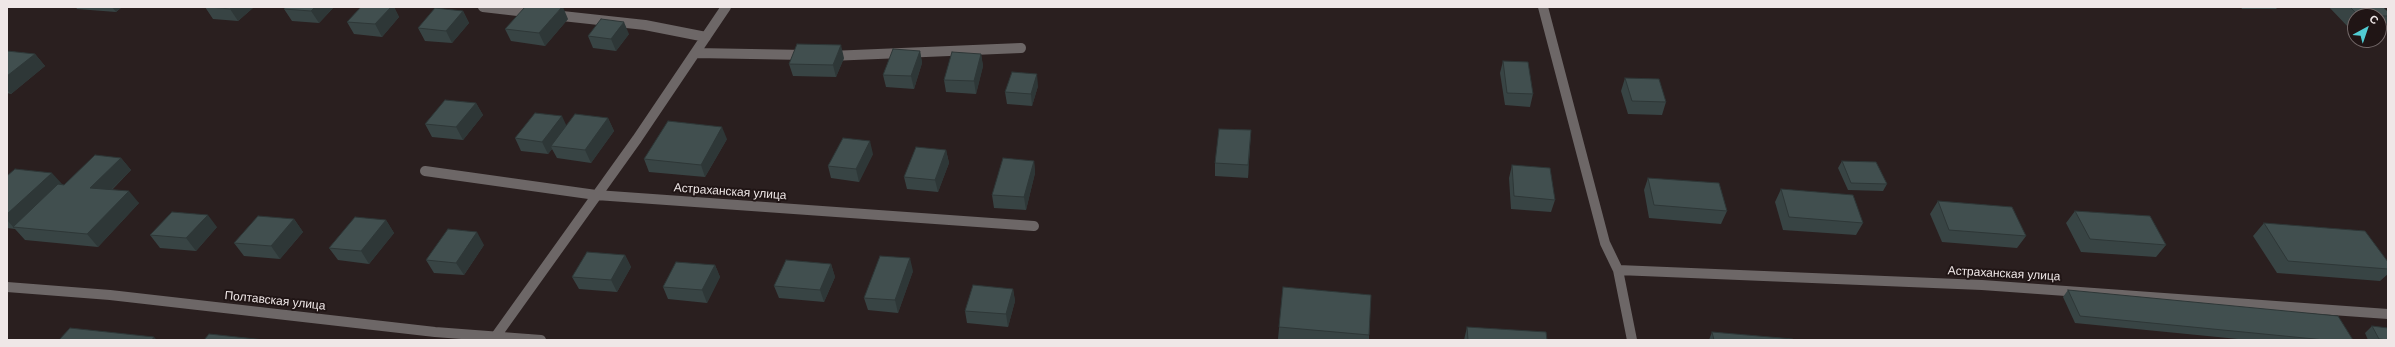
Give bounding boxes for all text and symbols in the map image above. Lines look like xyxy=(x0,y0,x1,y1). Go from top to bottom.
north arrow xyxy=(2347,8,2387,48)
text: С xyxy=(2367,12,2381,27)
street label: Астраханская улица xyxy=(673,181,787,203)
street label: Астраханская улица xyxy=(1947,264,2061,284)
street label: Полтавская улица xyxy=(224,289,326,313)

